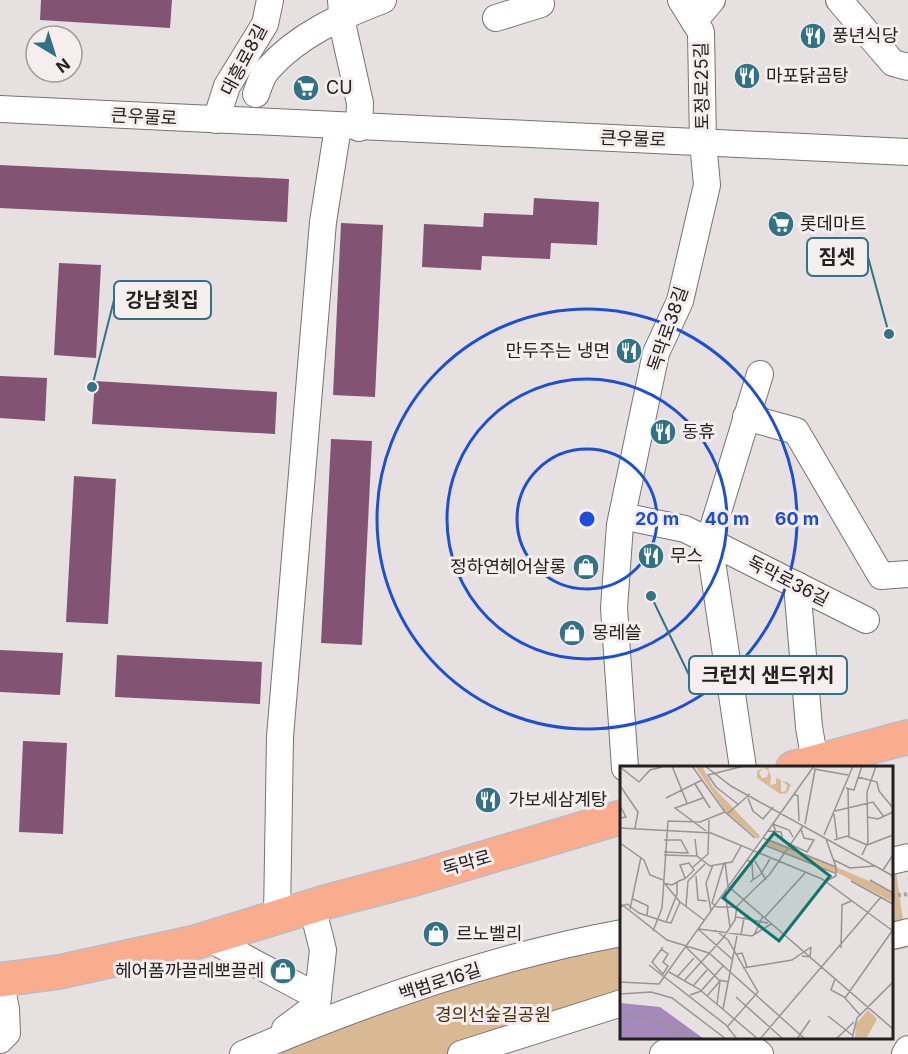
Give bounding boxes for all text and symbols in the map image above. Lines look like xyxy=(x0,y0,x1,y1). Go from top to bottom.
street label: 대흥로8길 xyxy=(216,21,271,99)
restaurant icon: 풍년식당 xyxy=(798,21,828,51)
north arrow xyxy=(24,24,84,84)
place label: 풍년식당 xyxy=(832,25,898,46)
street label: 토정로25길 xyxy=(690,42,713,130)
text: N xyxy=(52,54,74,77)
restaurant icon: 마포닭곰탕 xyxy=(732,61,762,91)
place label: 마포닭곰탕 xyxy=(766,65,849,86)
supermarket icon: CU xyxy=(291,73,321,103)
place label: CU xyxy=(326,77,353,98)
street label: 큰우물로 xyxy=(110,104,178,129)
street label: 큰우물로 xyxy=(600,127,666,150)
supermarket icon: 롯데마트 xyxy=(766,209,796,239)
place label: 롯데마트 xyxy=(800,213,866,234)
callout: 짐셋 xyxy=(807,238,868,276)
text: 짐셋 xyxy=(819,245,855,269)
callout: 강남횟집 xyxy=(114,281,211,319)
street label: 독막로38길 xyxy=(643,284,692,374)
text: 강남횟집 xyxy=(125,288,199,312)
restaurant icon: 만두주는 냉면 xyxy=(614,336,644,366)
place label: 만두주는 냉면 xyxy=(506,340,610,361)
restaurant icon: 동휴 xyxy=(648,417,678,447)
place label: 동휴 xyxy=(682,421,715,442)
text: 20 m xyxy=(635,508,679,529)
text: 40 m xyxy=(705,508,750,529)
text: 60 m xyxy=(775,508,819,529)
centre of rings xyxy=(577,509,597,529)
restaurant icon: 무스 xyxy=(636,541,666,571)
place label: 무스 xyxy=(670,545,703,566)
street label: 독막로36길 xyxy=(744,551,832,610)
shop icon: 정하연헤어살롱 xyxy=(571,552,601,582)
place label: 정하연헤어살롱 xyxy=(450,556,566,577)
shop icon: 몽레쓸 xyxy=(557,618,587,648)
place label: 몽레쓸 xyxy=(592,622,642,643)
callout: 크런치 샌드위치 xyxy=(689,656,847,694)
text: 크런치 샌드위치 xyxy=(701,663,835,687)
inset map xyxy=(620,766,893,1039)
restaurant icon: 가보세삼계탕 xyxy=(473,785,503,815)
place label: 가보세삼계탕 xyxy=(508,789,607,810)
street label: 독막로 xyxy=(440,846,494,879)
shop icon: 르노벨리 xyxy=(421,919,451,949)
place label: 르노벨리 xyxy=(456,923,522,944)
shop icon: 헤어폼까끌레뽀끌레 xyxy=(268,956,298,986)
street label: 백범로16길 xyxy=(396,958,483,1005)
place label: 헤어폼까끌레뽀끌레 xyxy=(115,960,264,981)
park label: 경의선숲길공원 xyxy=(435,1004,551,1025)

